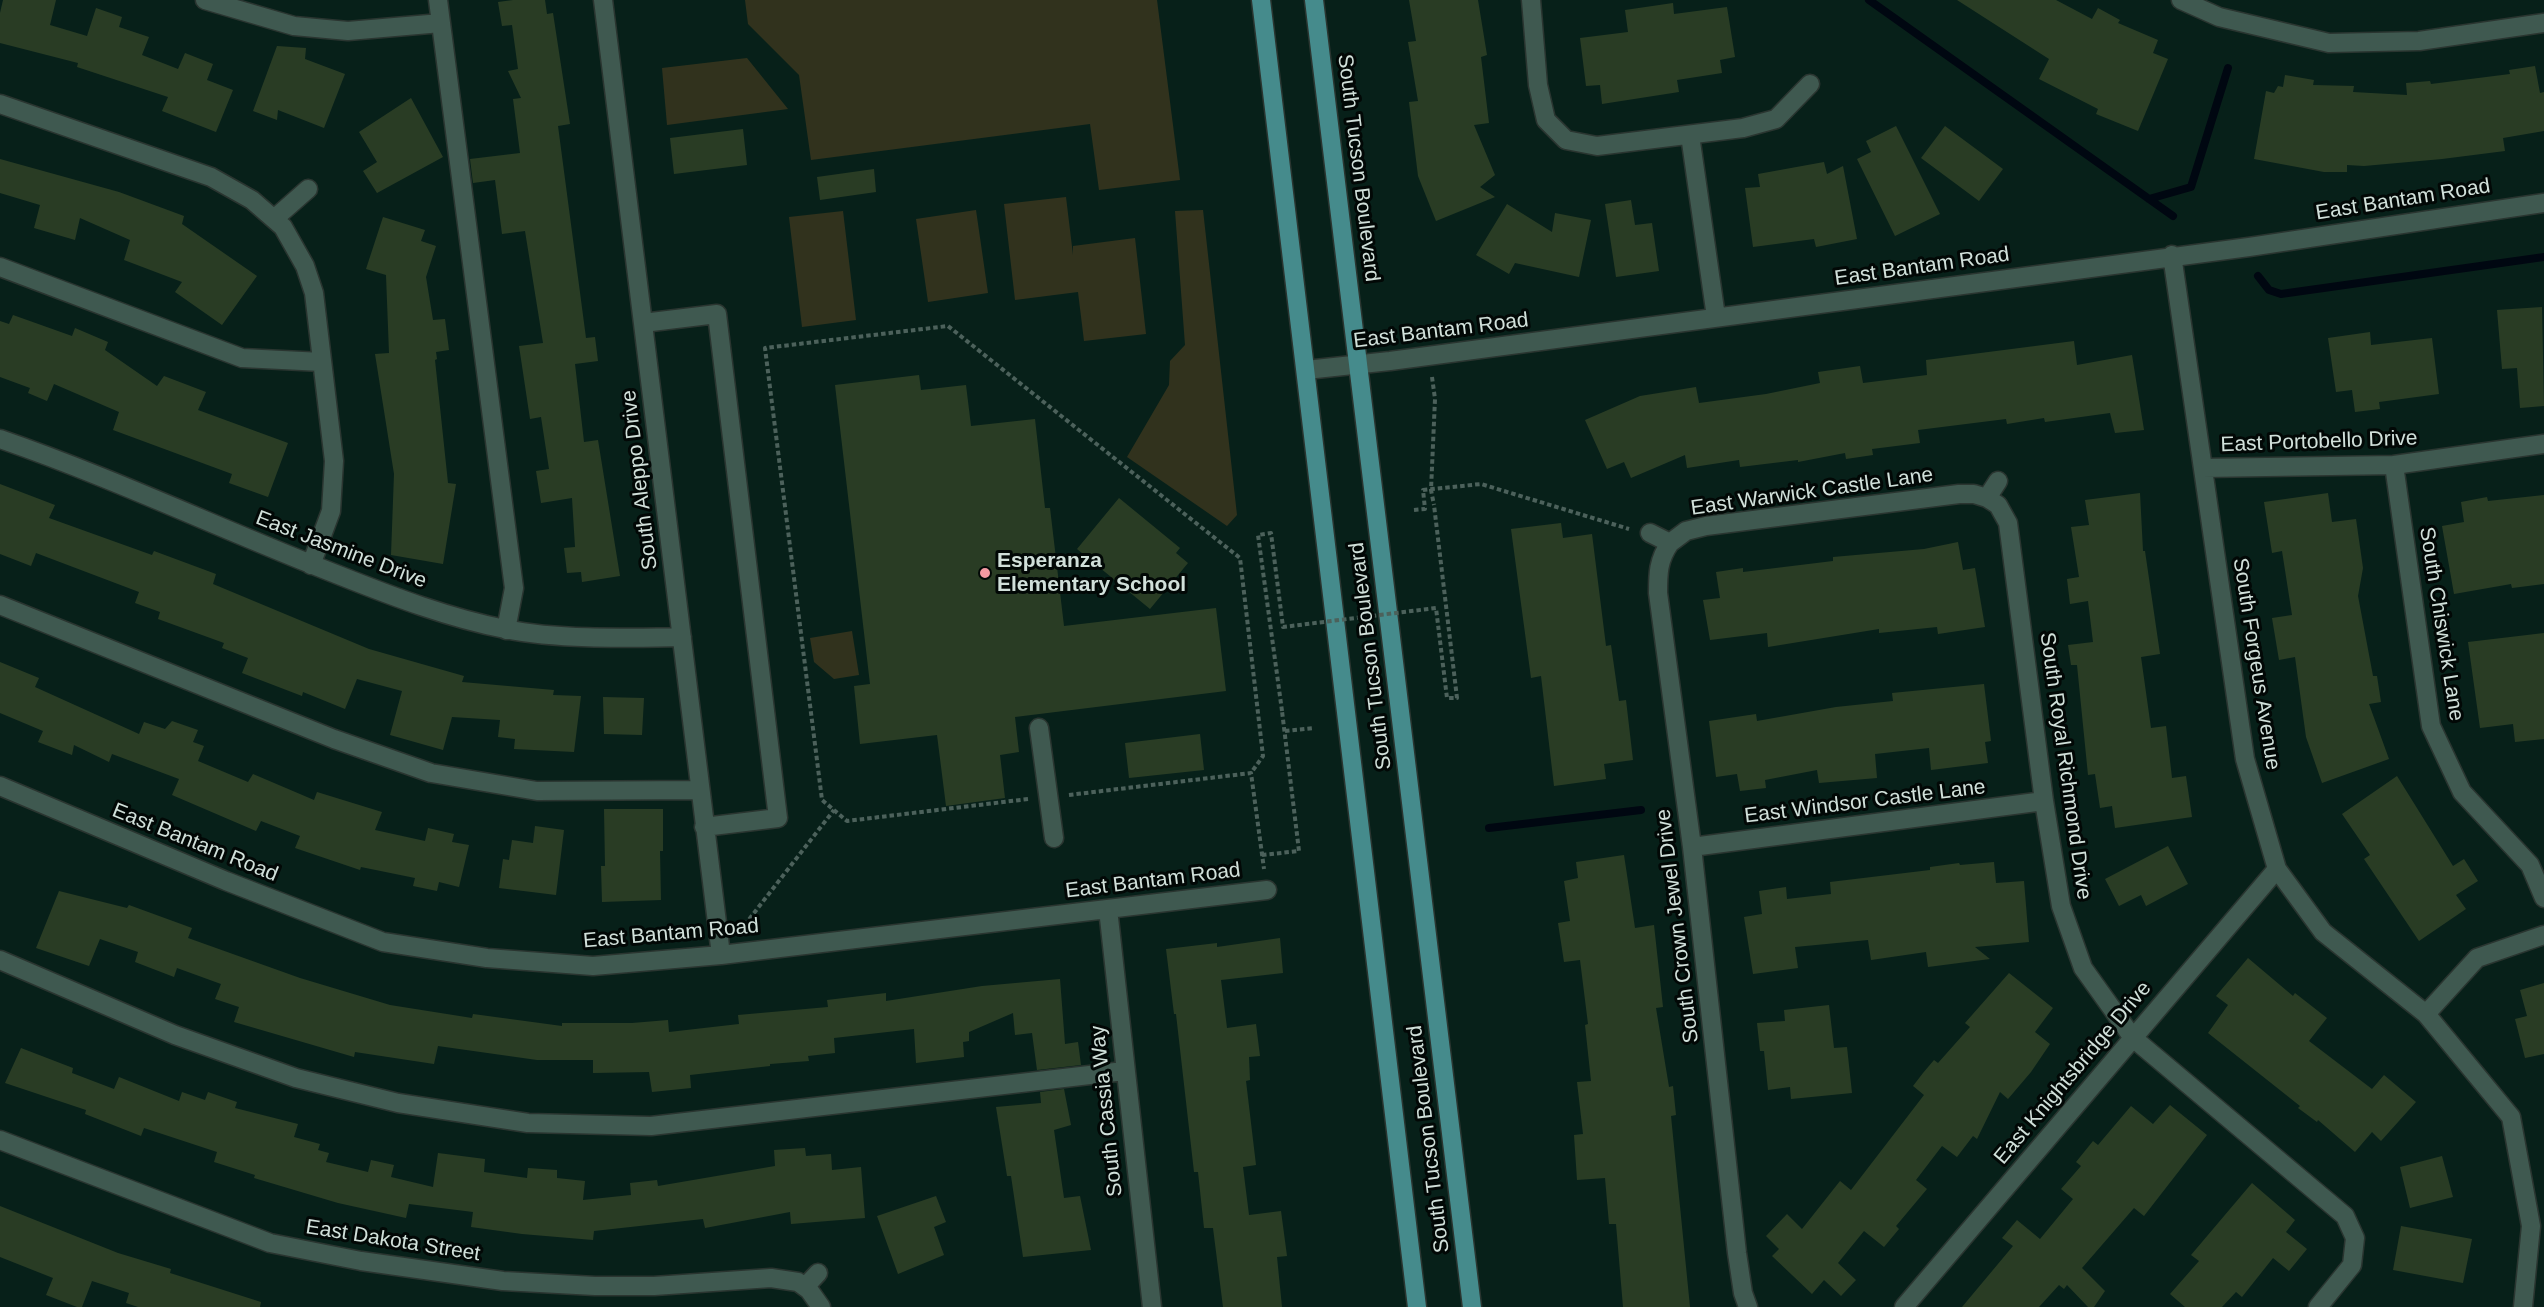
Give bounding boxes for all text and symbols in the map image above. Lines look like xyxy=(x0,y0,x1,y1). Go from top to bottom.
street label: South Tucson Boulevard xyxy=(1332,53,1384,283)
street label: East Bantam Road xyxy=(2314,174,2492,226)
street label: East Bantam Road xyxy=(1833,242,2011,292)
street label: East Bantam Road xyxy=(1352,308,1530,354)
street label: South Aleppo Drive xyxy=(616,389,664,571)
street label: East Portobello Drive xyxy=(2220,426,2418,458)
street label: East Warwick Castle Lane xyxy=(1689,463,1935,521)
street label: East Jasmine Drive xyxy=(252,506,430,594)
street label: South Chiswick Lane xyxy=(2413,525,2469,723)
street label: South Tucson Boulevard xyxy=(1345,541,1397,771)
place label: Esperanza Elementary School xyxy=(997,548,1186,598)
street label: South Forgeus Avenue xyxy=(2227,556,2285,772)
marker: Esperanza Elementary School xyxy=(978,566,992,580)
street label: South Royal Richmond Drive xyxy=(2034,631,2096,901)
street label: East Windsor Castle Lane xyxy=(1743,775,1987,829)
street label: East Bantam Road xyxy=(109,798,281,888)
street label: South Crown Jewel Drive xyxy=(1651,807,1705,1045)
street label: East Bantam Road xyxy=(1064,858,1242,904)
street label: East Bantam Road xyxy=(582,914,760,954)
street label: East Knightsbridge Drive xyxy=(1989,976,2157,1170)
street label: South Cassia Way xyxy=(1085,1024,1129,1198)
street label: South Tucson Boulevard xyxy=(1403,1024,1455,1254)
street label: East Dakota Street xyxy=(304,1215,482,1267)

